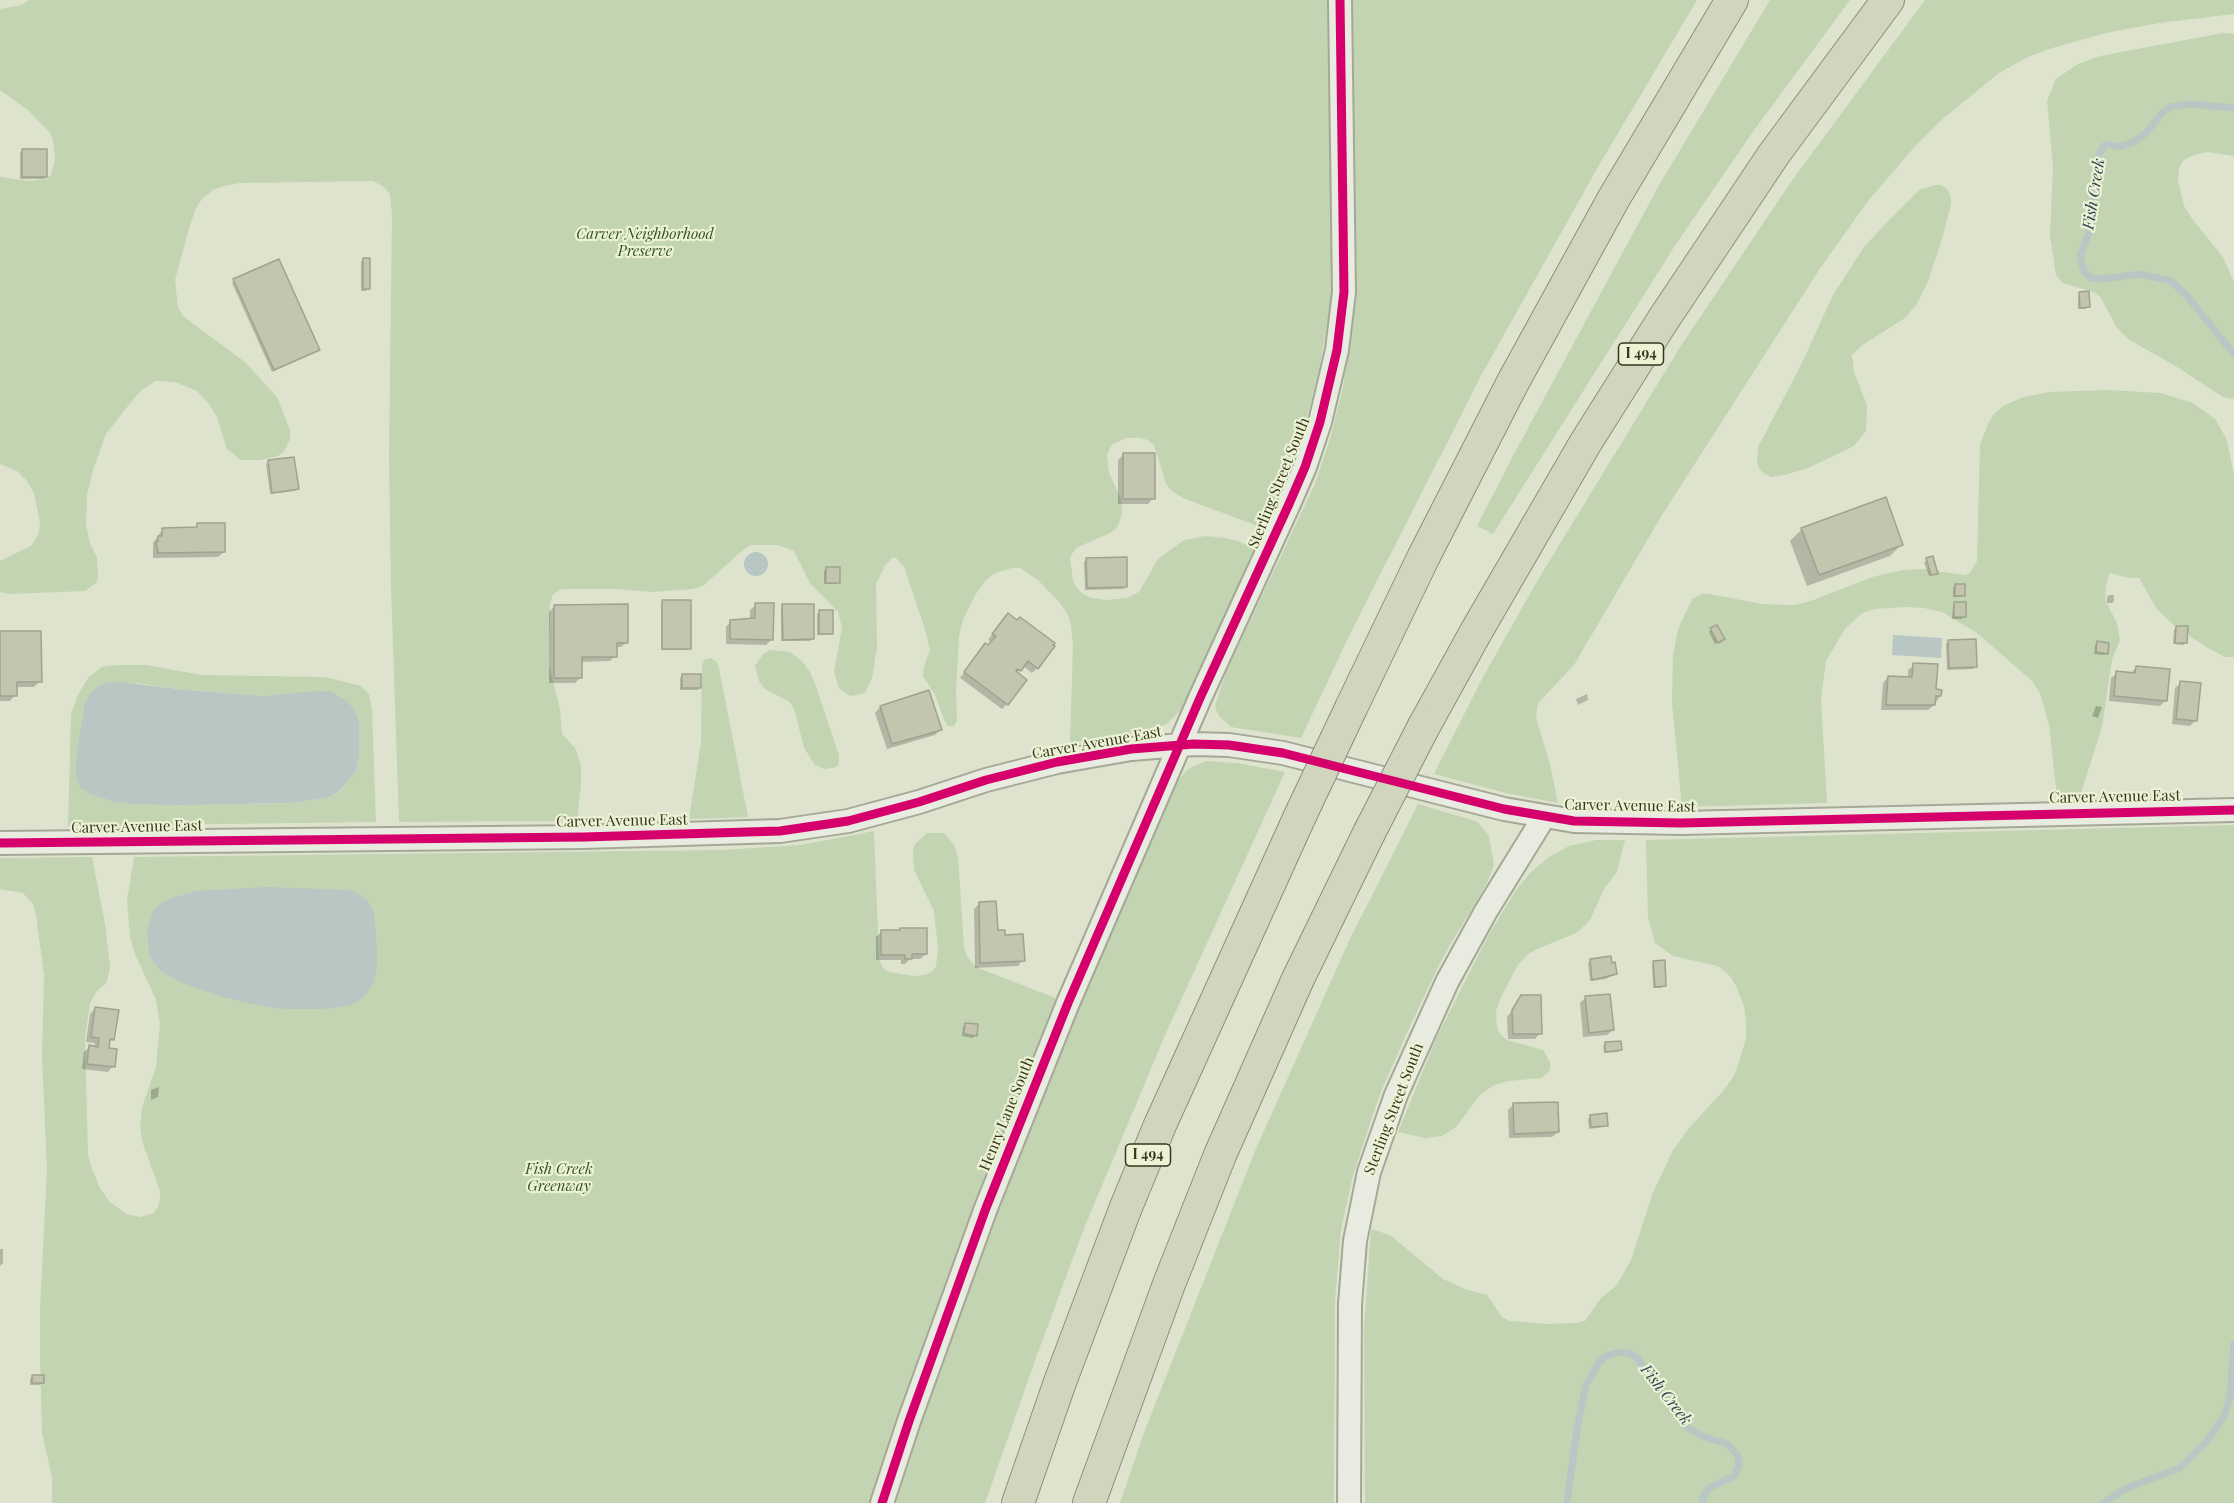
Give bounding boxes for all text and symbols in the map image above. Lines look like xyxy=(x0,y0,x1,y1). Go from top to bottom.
water label: Fish Creek xyxy=(2079,157,2109,231)
park label: Carver Neighborhood Preserve xyxy=(576,225,714,260)
road number: I 494 xyxy=(1618,343,1664,365)
street label: Sterling Street South xyxy=(1244,415,1314,551)
street label: Carver Avenue East xyxy=(1031,723,1163,763)
street label: Carver Avenue East xyxy=(2049,787,2181,807)
street label: Carver Avenue East xyxy=(1564,796,1696,816)
street label: Carver Avenue East xyxy=(556,811,688,831)
street label: Carver Avenue East xyxy=(71,817,203,837)
street label: Sterling Street South xyxy=(1361,1041,1427,1177)
street label: Henry Lane South xyxy=(976,1054,1038,1174)
road number: I 494 xyxy=(1126,1144,1170,1166)
park label: Fish Creek Greenway xyxy=(525,1160,593,1195)
water label: Fish Creek xyxy=(1636,1361,1696,1429)

